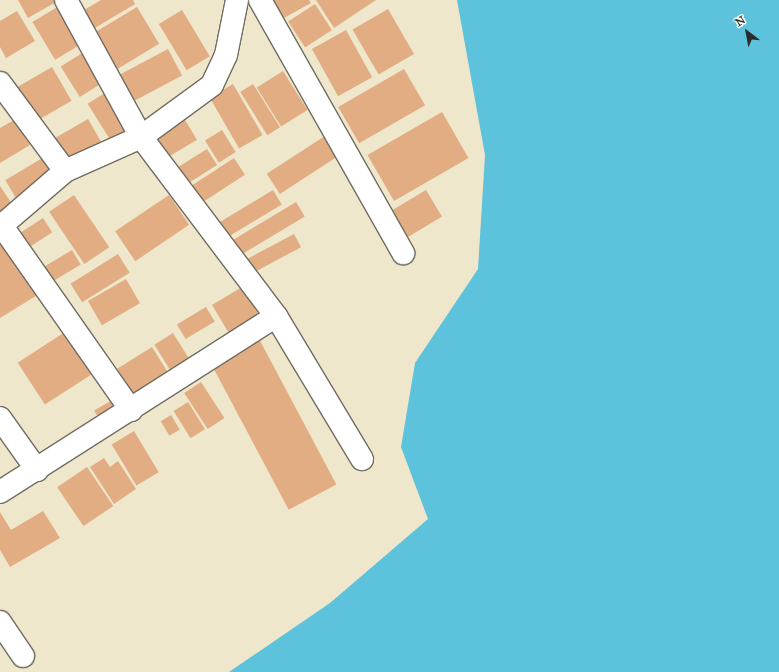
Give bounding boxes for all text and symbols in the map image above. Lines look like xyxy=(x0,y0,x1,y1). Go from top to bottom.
north arrow xyxy=(727,12,767,52)
text: N xyxy=(733,13,748,29)

